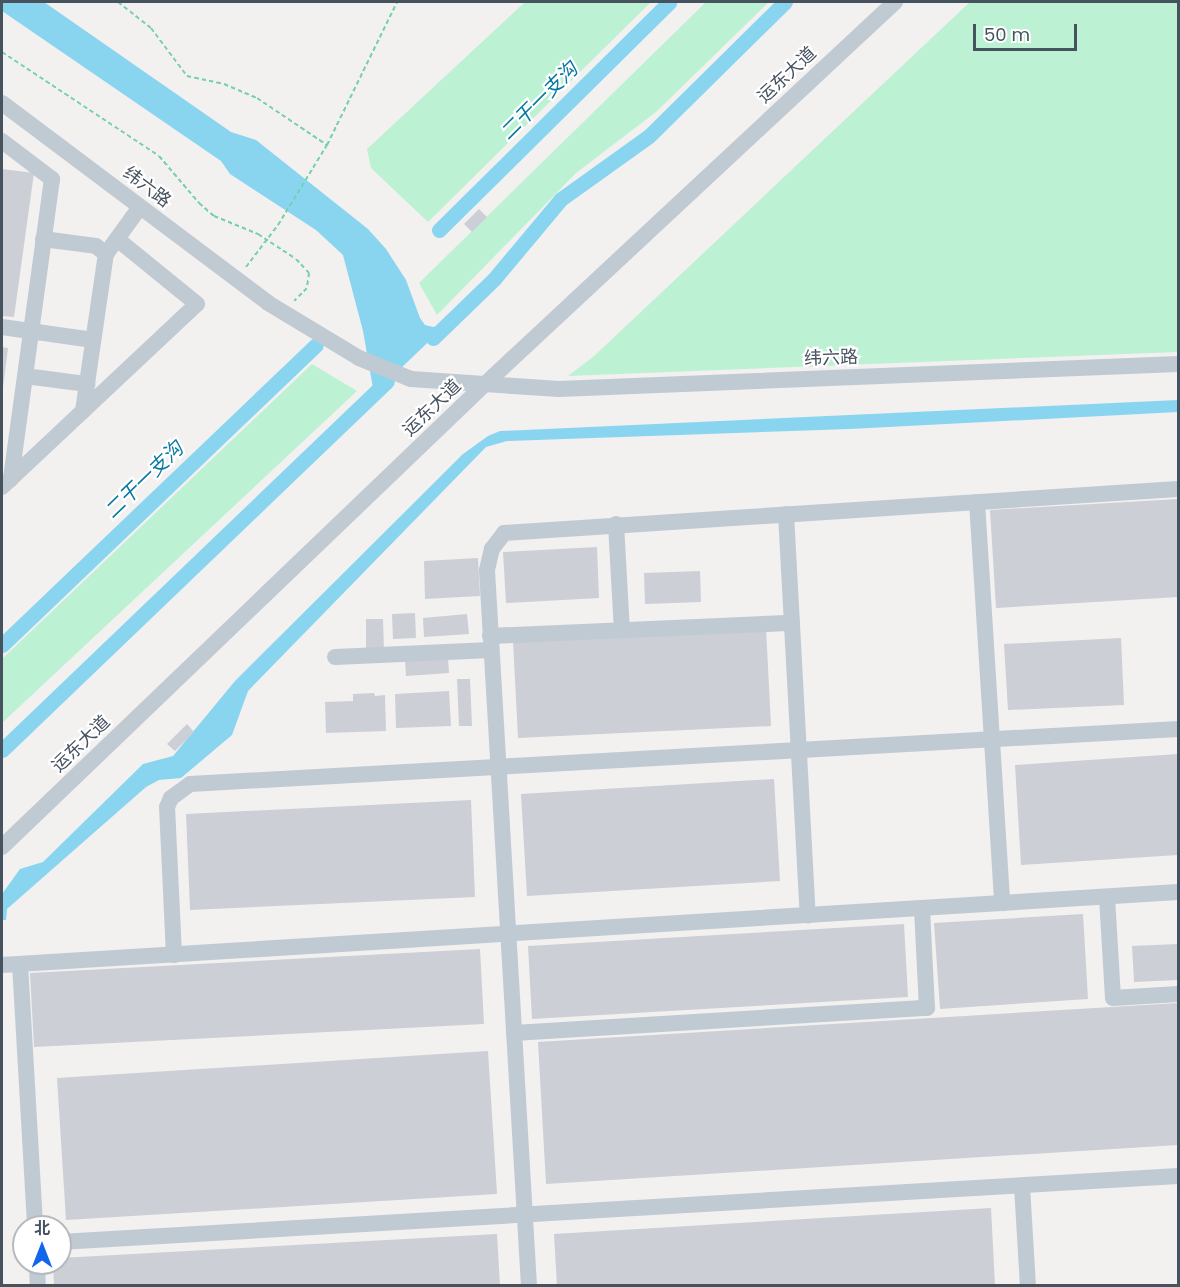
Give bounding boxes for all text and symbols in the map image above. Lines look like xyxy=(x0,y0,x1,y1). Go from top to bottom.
scale bar xyxy=(976,12,1080,50)
text: 50 m xyxy=(984,22,1030,47)
street label: 运东大道 xyxy=(753,43,821,107)
water label: 二干一支沟 xyxy=(495,57,583,145)
street label: 纬六路 xyxy=(119,162,175,212)
street label: 纬六路 xyxy=(804,346,858,370)
street label: 运东大道 xyxy=(399,375,465,441)
water label: 二干一支沟 xyxy=(100,437,188,523)
street label: 运东大道 xyxy=(48,711,114,777)
north arrow xyxy=(12,1215,72,1275)
text: 北 xyxy=(34,1217,50,1240)

